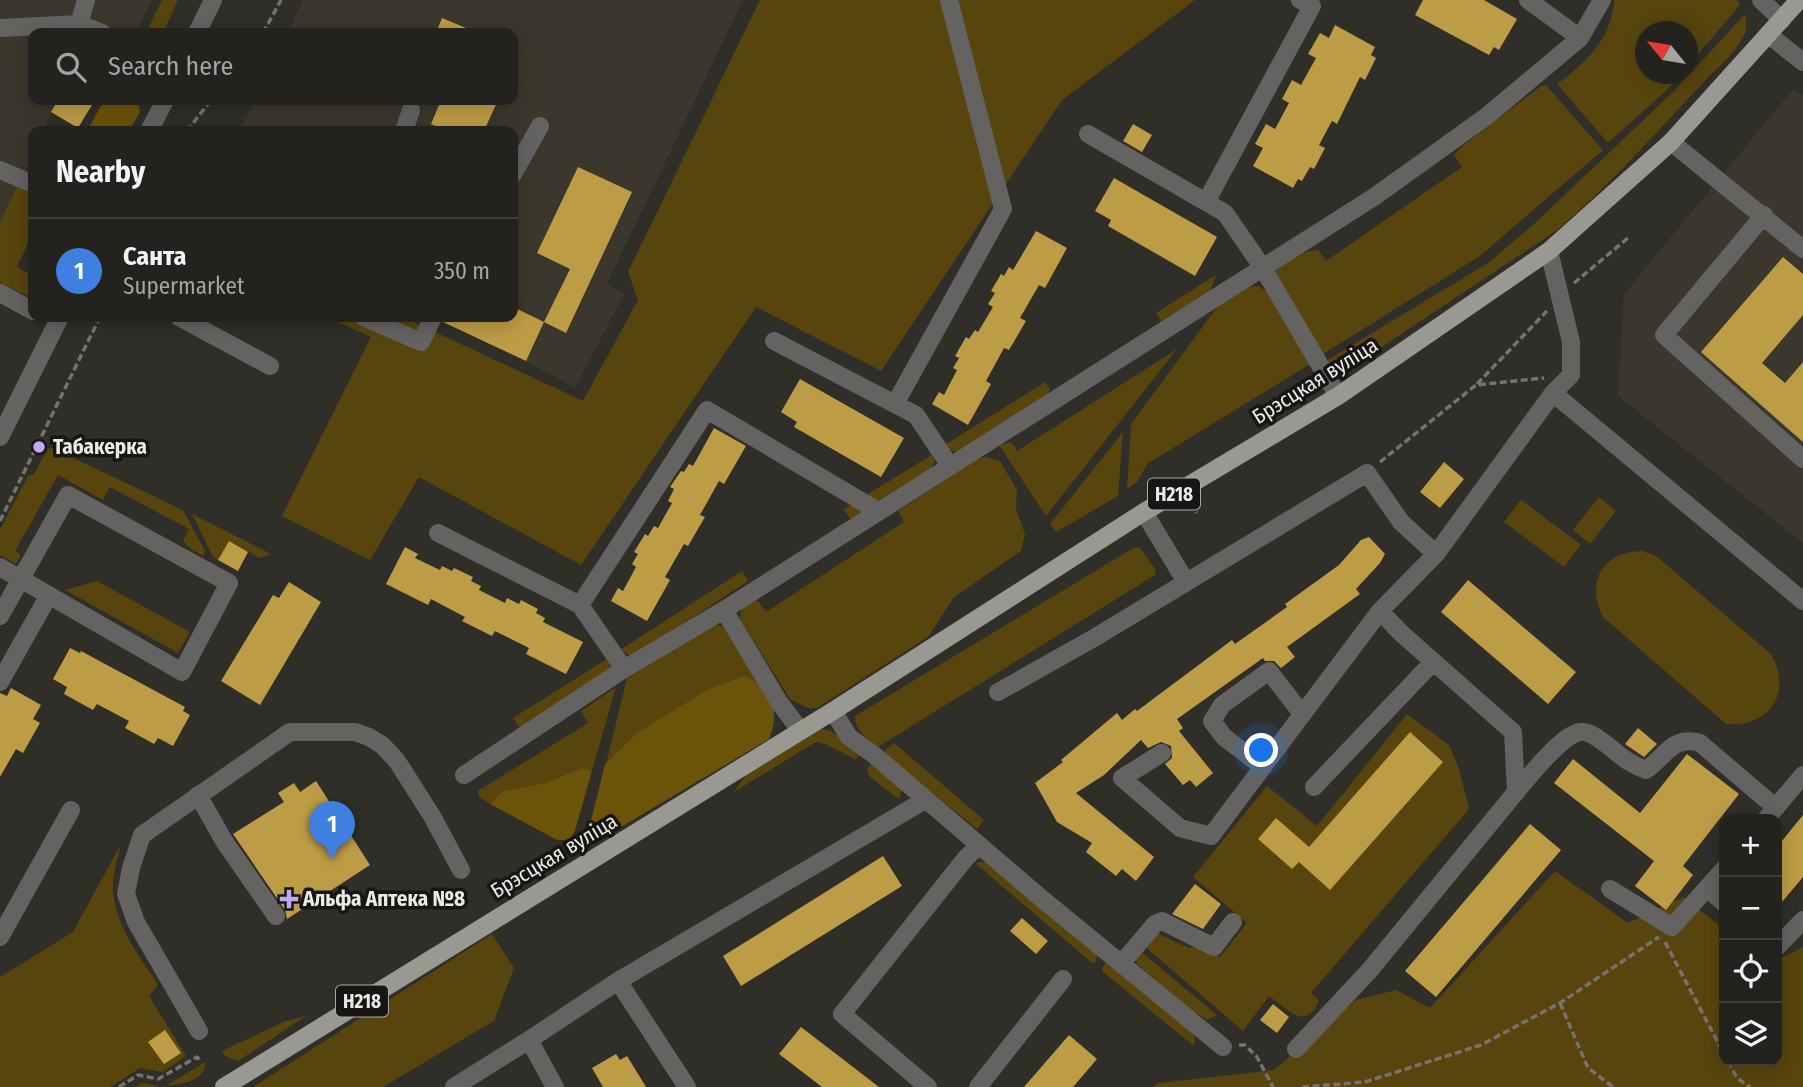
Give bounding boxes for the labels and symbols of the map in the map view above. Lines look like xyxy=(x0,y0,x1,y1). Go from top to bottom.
north arrow xyxy=(1635,21,1698,84)
street label: Брэсцкая вуліца xyxy=(1247,332,1383,430)
place label: Табакерка xyxy=(53,434,147,460)
marker: Табакерка xyxy=(31,439,47,455)
road number: Н218 xyxy=(1148,478,1200,509)
your location xyxy=(1244,733,1278,767)
pin: 1 xyxy=(309,801,355,859)
street label: Брэсцкая вуліца xyxy=(486,808,622,904)
place label: Альфа Аптека №8 xyxy=(302,886,465,912)
marker: Альфа Аптека №8 xyxy=(281,891,297,907)
road number: Н218 xyxy=(336,986,388,1016)

